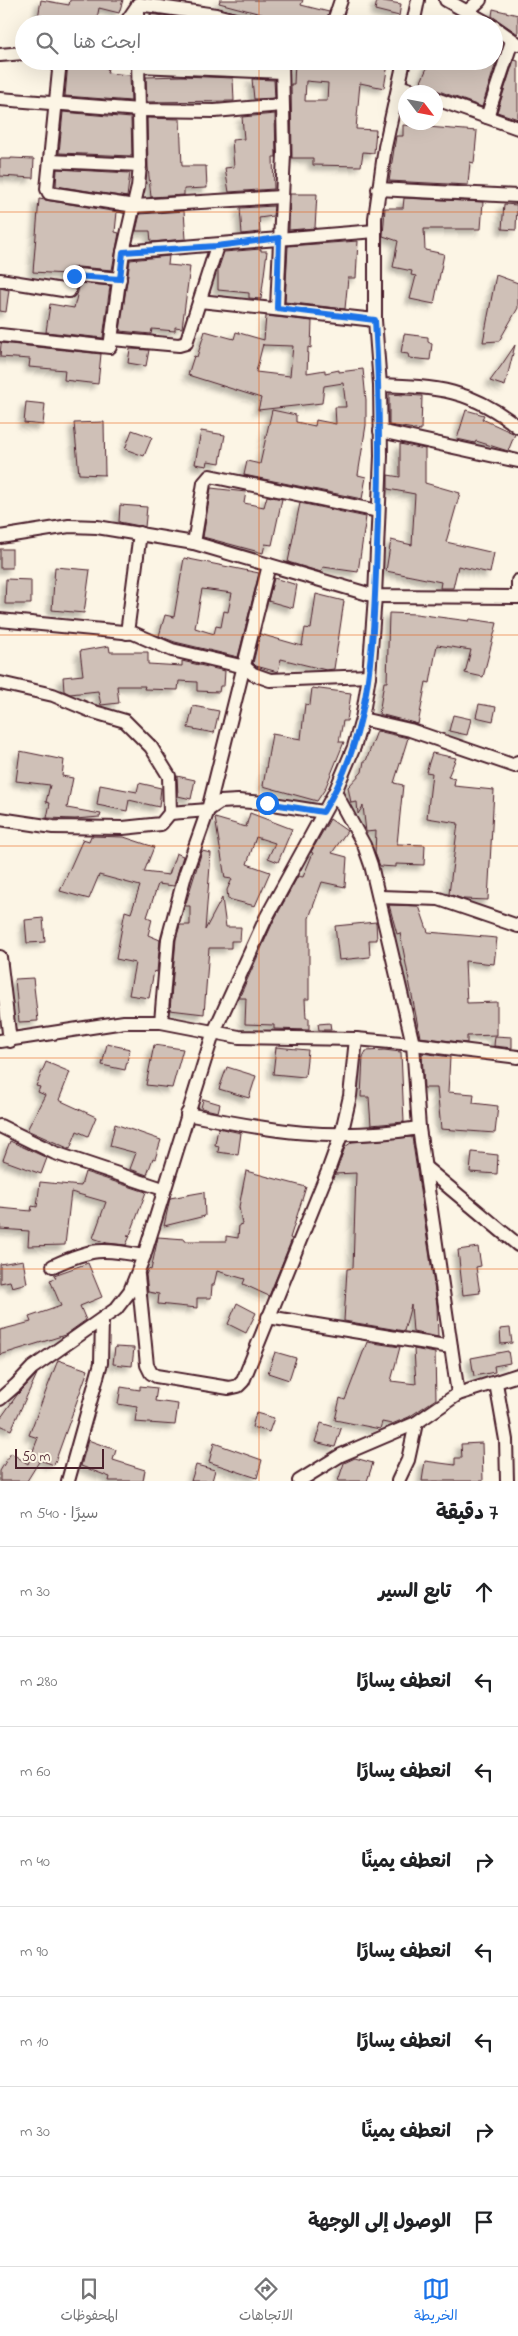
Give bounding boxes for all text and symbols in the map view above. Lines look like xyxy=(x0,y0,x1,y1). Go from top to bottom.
search box xyxy=(15,15,503,70)
icon: search xyxy=(33,29,61,57)
text: ابحث هنا xyxy=(73,30,141,57)
north arrow xyxy=(398,85,443,130)
route end xyxy=(63,265,86,288)
route start xyxy=(256,792,279,815)
scale bar xyxy=(15,1446,104,1469)
text: 50 m xyxy=(22,1447,50,1468)
text: 7 دقيقة xyxy=(436,1499,498,1529)
text: سيرًا · 540 m xyxy=(20,1502,98,1526)
icon: ahead xyxy=(470,1578,498,1606)
text: تابع السير xyxy=(379,1579,451,1606)
text: 30 m xyxy=(20,1580,50,1604)
icon: left xyxy=(470,1668,498,1696)
text: انعطف يسارًا xyxy=(356,1669,451,1696)
text: 280 m xyxy=(20,1670,57,1694)
icon: left xyxy=(470,1758,498,1786)
text: انعطف يسارًا xyxy=(356,1759,451,1786)
text: 60 m xyxy=(20,1760,50,1784)
icon: right xyxy=(470,1848,498,1876)
text: انعطف يمينًا xyxy=(361,1849,451,1876)
text: 40 m xyxy=(20,1850,50,1874)
icon: left xyxy=(470,1938,498,1966)
text: انعطف يسارًا xyxy=(356,1939,451,1966)
text: 90 m xyxy=(20,1940,48,1964)
icon: left xyxy=(470,2028,498,2056)
text: انعطف يسارًا xyxy=(356,2029,451,2056)
text: 10 m xyxy=(20,2030,48,2054)
icon: right xyxy=(470,2118,498,2146)
text: انعطف يمينًا xyxy=(361,2119,451,2146)
text: 30 m xyxy=(20,2120,50,2144)
icon: arrive xyxy=(470,2208,498,2236)
text: الوصول إلى الوجهة xyxy=(308,2209,451,2236)
tab: المحفوظات xyxy=(60,2275,118,2328)
tab: الاتجاهات xyxy=(239,2275,293,2328)
tab: الخريطة xyxy=(414,2275,458,2328)

